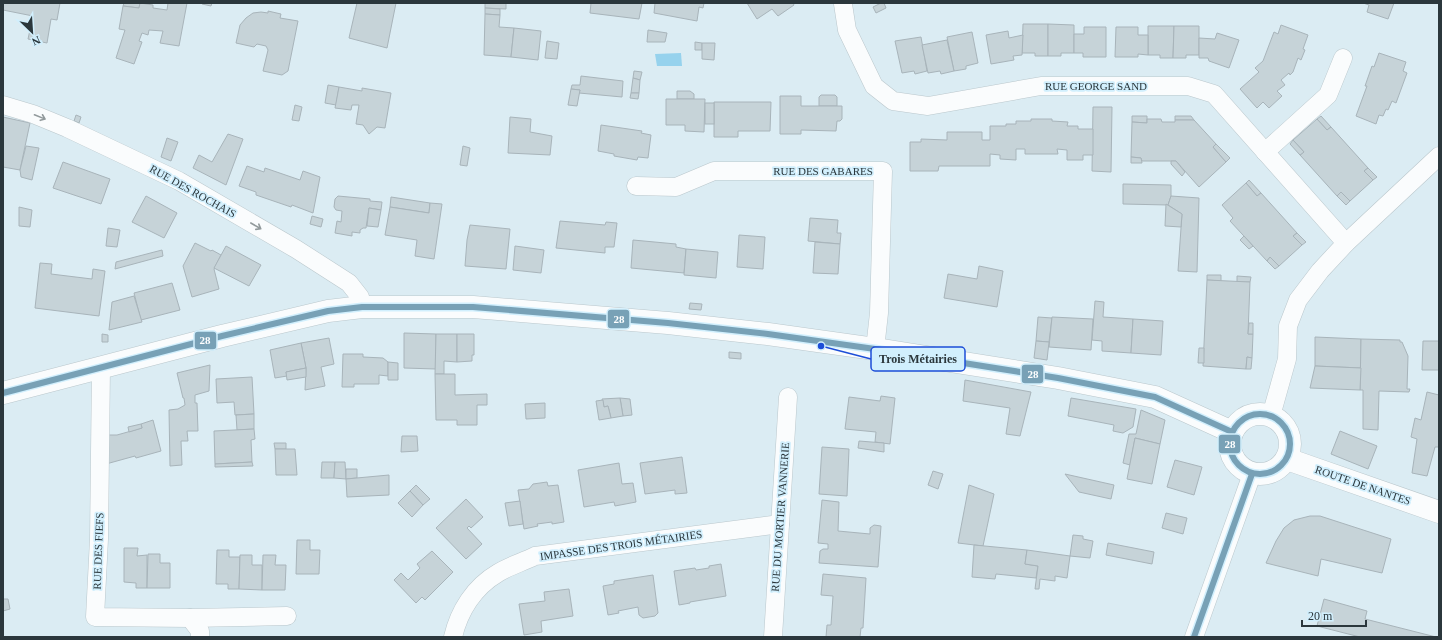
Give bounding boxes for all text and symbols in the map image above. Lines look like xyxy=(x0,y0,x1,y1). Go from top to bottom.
north arrow xyxy=(12,12,52,52)
text: N xyxy=(30,34,42,48)
street label: RUE GEORGE SAND xyxy=(1045,80,1147,92)
one-way arrow xyxy=(34,114,46,121)
street label: RUE DES ROCHAIS xyxy=(148,162,238,220)
street label: RUE DES GABARES xyxy=(773,165,873,177)
one-way arrow xyxy=(250,222,262,230)
line badge: 28 xyxy=(607,309,630,329)
text: 28 xyxy=(614,313,625,325)
line badge: 28 xyxy=(194,331,217,350)
text: 28 xyxy=(200,334,211,346)
callout: Trois Métairies xyxy=(871,347,965,371)
text: Trois Métairies xyxy=(879,352,957,366)
line badge: 28 xyxy=(1021,364,1044,384)
text: 28 xyxy=(1028,368,1039,380)
line badge: 28 xyxy=(1218,434,1241,454)
text: 28 xyxy=(1225,438,1236,450)
street label: RUE DU MORTIER VANNERIE xyxy=(769,442,791,592)
street label: ROUTE DE NANTES xyxy=(1314,463,1412,507)
street label: RUE DES FIEFS xyxy=(91,512,105,590)
street label: IMPASSE DES TROIS MÉTAIRIES xyxy=(539,528,703,562)
scale bar xyxy=(1302,602,1366,628)
text: 20 m xyxy=(1308,609,1333,623)

